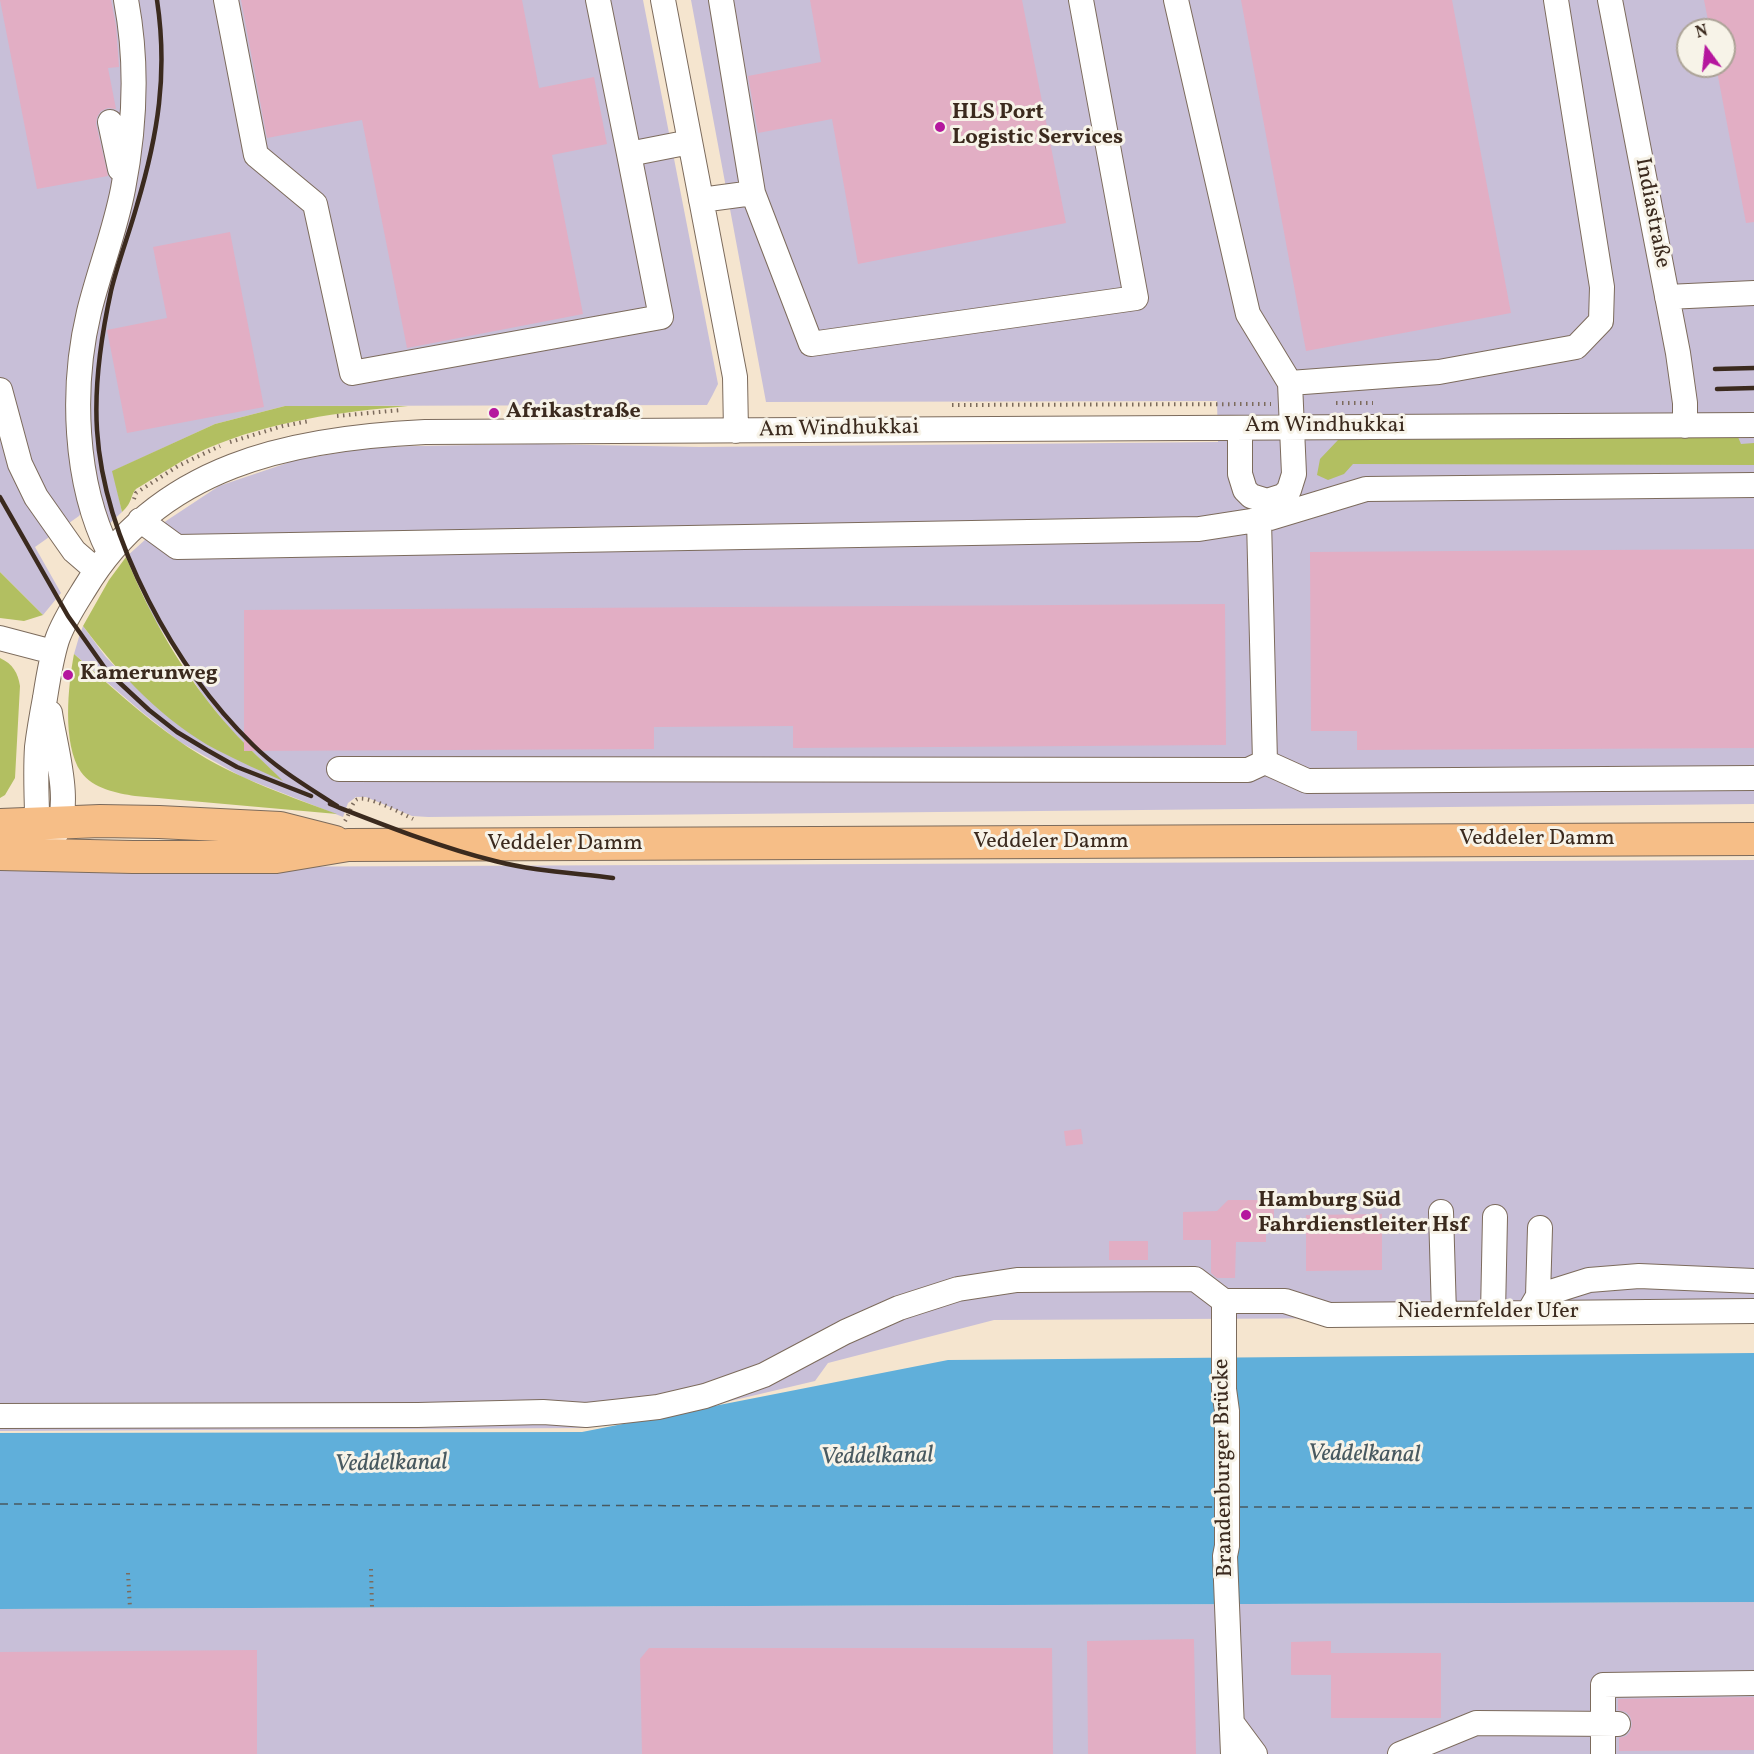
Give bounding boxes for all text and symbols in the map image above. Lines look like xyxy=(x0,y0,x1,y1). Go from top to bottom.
north arrow xyxy=(1676,18,1736,78)
text: N xyxy=(1693,20,1710,45)
place label: HLS Port Logistic Services xyxy=(952,101,1123,152)
marker: HLS Port Logistic Services xyxy=(933,120,947,134)
street label: Indiastraße xyxy=(1627,156,1675,270)
place label: Afrikastraße xyxy=(506,400,641,426)
marker: Afrikastraße xyxy=(487,406,501,420)
street label: Am Windhukkai xyxy=(1245,414,1405,440)
street label: Am Windhukkai xyxy=(759,415,919,445)
place label: Kamerunweg xyxy=(80,662,218,688)
marker: Kamerunweg xyxy=(61,668,75,682)
street label: Veddeler Damm xyxy=(1459,827,1615,853)
street label: Veddeler Damm xyxy=(973,830,1129,856)
street label: Veddeler Damm xyxy=(487,832,643,858)
place label: Hamburg Süd Fahrdienstleiter Hsf xyxy=(1258,1189,1468,1240)
marker: Hamburg Süd Fahrdienstleiter Hsf xyxy=(1239,1208,1253,1222)
street label: Niedernfelder Ufer xyxy=(1397,1300,1579,1326)
street label: Brandenburger Brücke xyxy=(1210,1358,1240,1578)
water label: Veddelkanal xyxy=(1307,1441,1421,1471)
water label: Veddelkanal xyxy=(820,1443,934,1473)
water label: Veddelkanal xyxy=(334,1450,448,1480)

